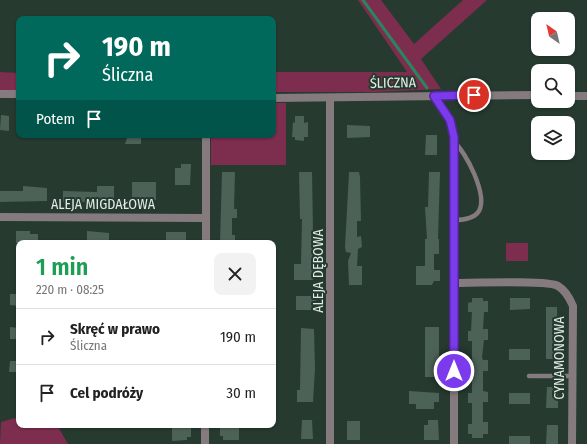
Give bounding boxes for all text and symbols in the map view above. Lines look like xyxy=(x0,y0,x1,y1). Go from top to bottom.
north arrow xyxy=(531,12,575,56)
map controls xyxy=(531,12,575,160)
text: 190 m xyxy=(102,30,171,63)
icon: right xyxy=(36,32,88,84)
text: Śliczna xyxy=(102,64,153,86)
button: search xyxy=(531,64,575,108)
street label: ŚLICZNA xyxy=(370,73,417,92)
pin xyxy=(457,78,491,112)
icon: arrive xyxy=(463,84,485,106)
icon: arrive xyxy=(83,108,105,130)
text: Potem xyxy=(36,110,75,128)
button: layers xyxy=(531,116,575,160)
street label: ALEJA MIGDAŁOWA xyxy=(51,196,156,213)
street label: ALEJA DĘBOWA xyxy=(310,229,327,313)
text: 1 min xyxy=(36,253,88,281)
button: close xyxy=(214,253,256,295)
text: 220 m · 08:25 xyxy=(36,282,104,297)
street label: CYNAMONOWA xyxy=(551,316,568,400)
text: Skręć w prawo xyxy=(70,320,160,338)
icon: right xyxy=(36,326,58,348)
text: 190 m xyxy=(220,328,256,346)
text: Śliczna xyxy=(70,338,107,353)
position arrow xyxy=(433,350,475,392)
icon: arrive xyxy=(36,382,58,404)
text: Cel podróży xyxy=(70,384,143,402)
text: 30 m xyxy=(226,384,256,402)

